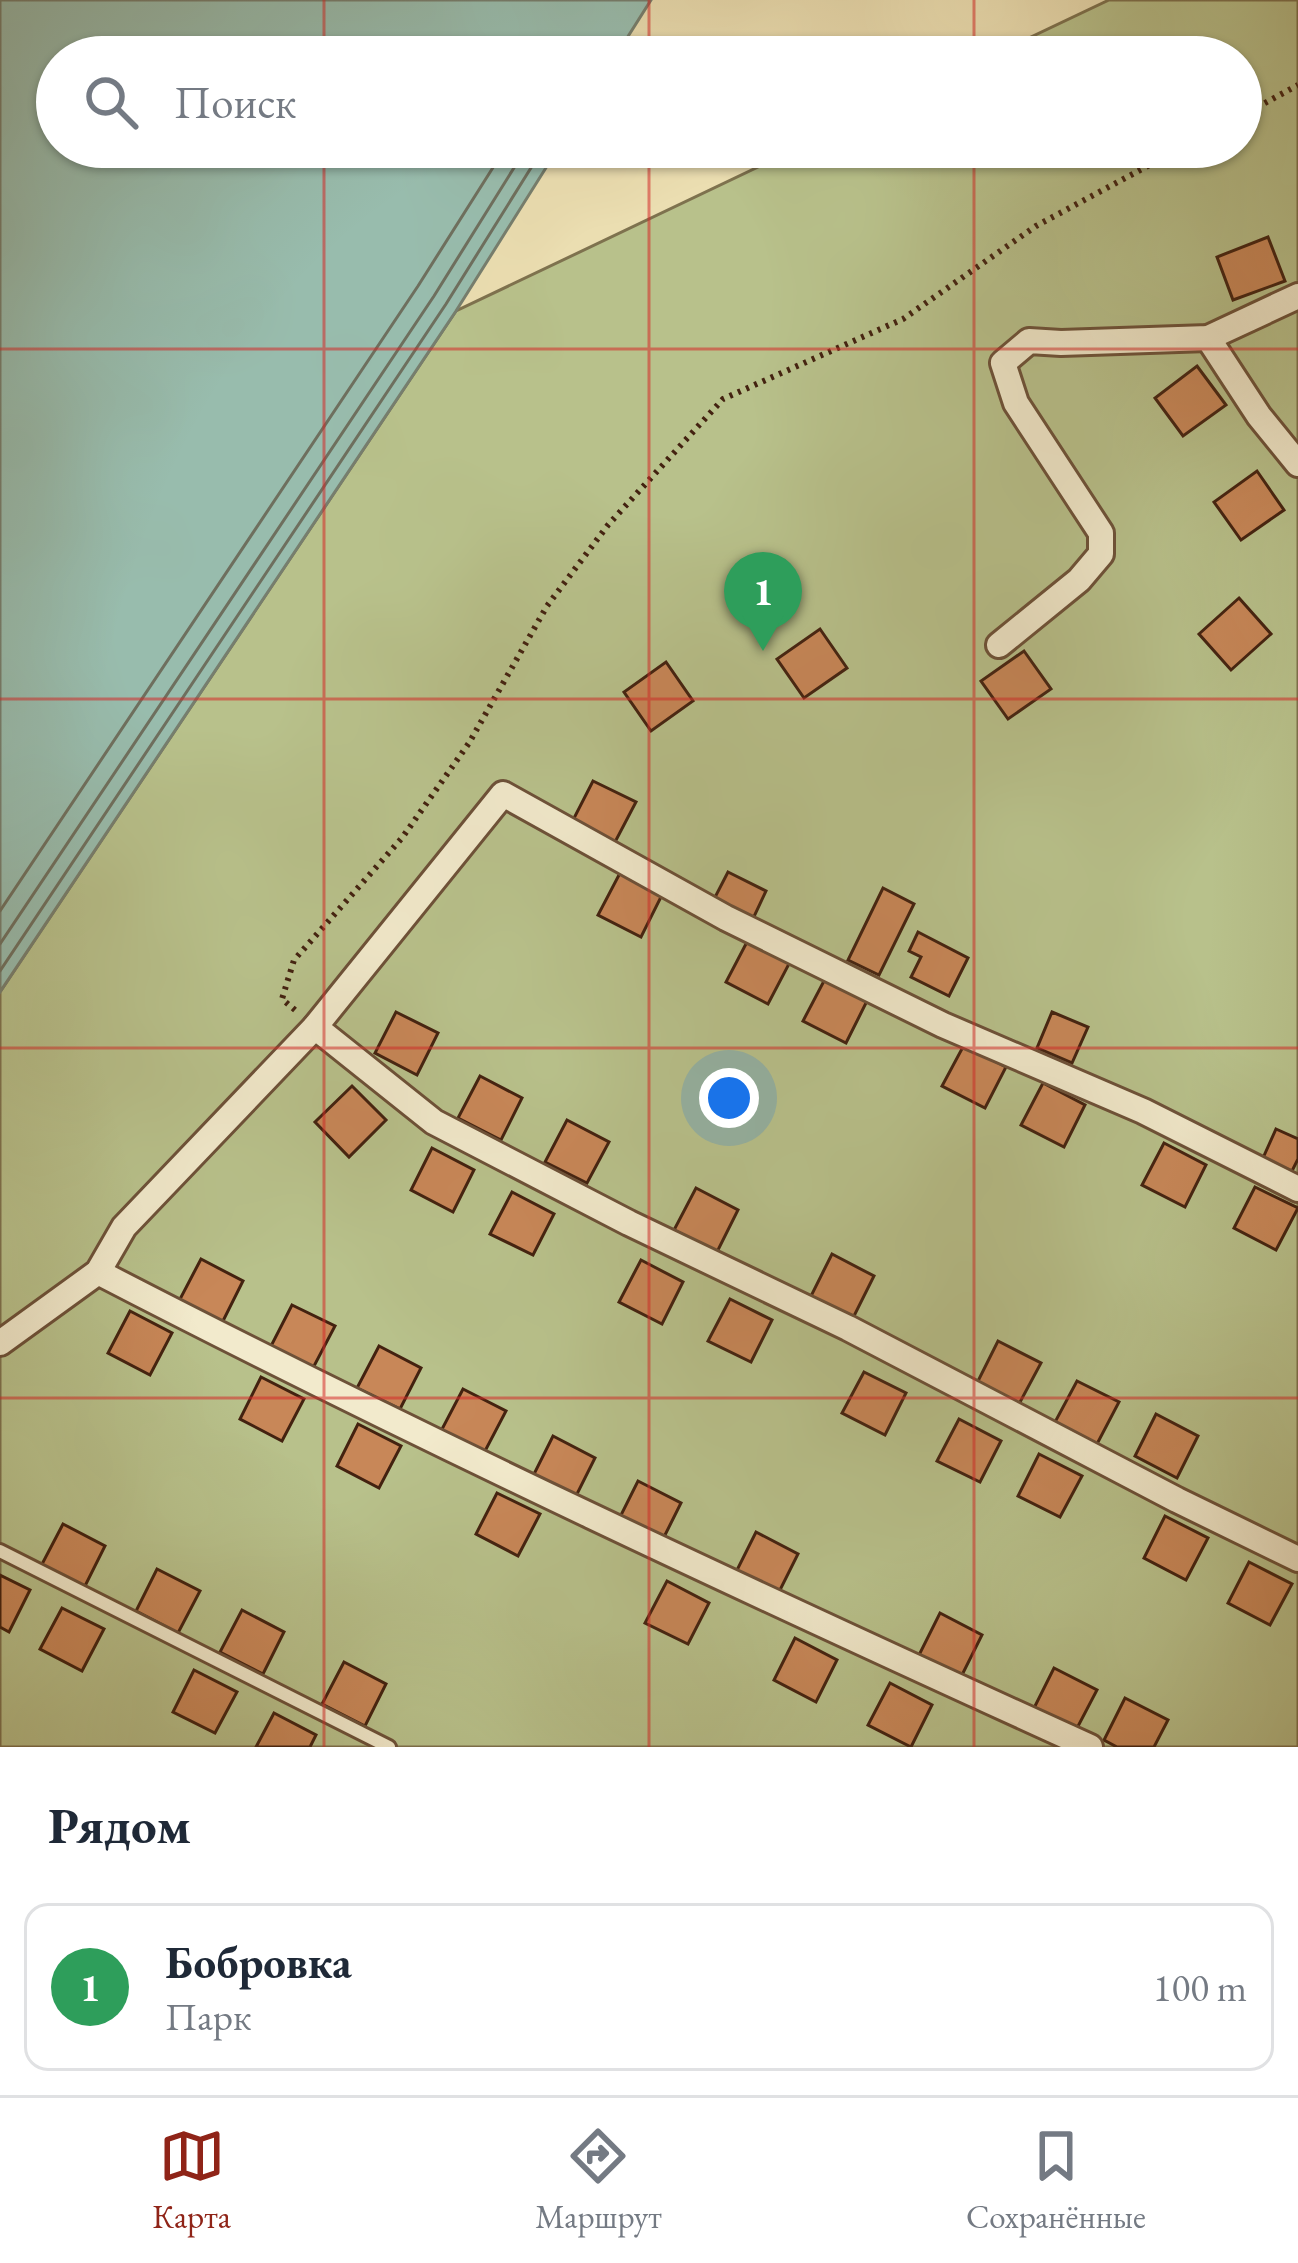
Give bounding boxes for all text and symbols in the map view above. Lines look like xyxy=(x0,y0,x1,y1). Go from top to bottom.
search box xyxy=(36,36,1262,168)
icon: search xyxy=(78,69,144,135)
text: Поиск xyxy=(174,73,296,131)
pin: 1 xyxy=(724,552,802,651)
your location xyxy=(699,1068,759,1128)
text: Рядом xyxy=(48,1792,191,1858)
text: Бобровка xyxy=(165,1933,352,1991)
text: 1 xyxy=(80,1962,100,2013)
text: 100 m xyxy=(1153,1962,1247,2013)
text: Парк xyxy=(165,1991,252,2042)
tab: Карта xyxy=(152,2123,231,2238)
tab: Маршрут xyxy=(535,2123,662,2238)
tab: Сохранённые xyxy=(966,2123,1146,2238)

